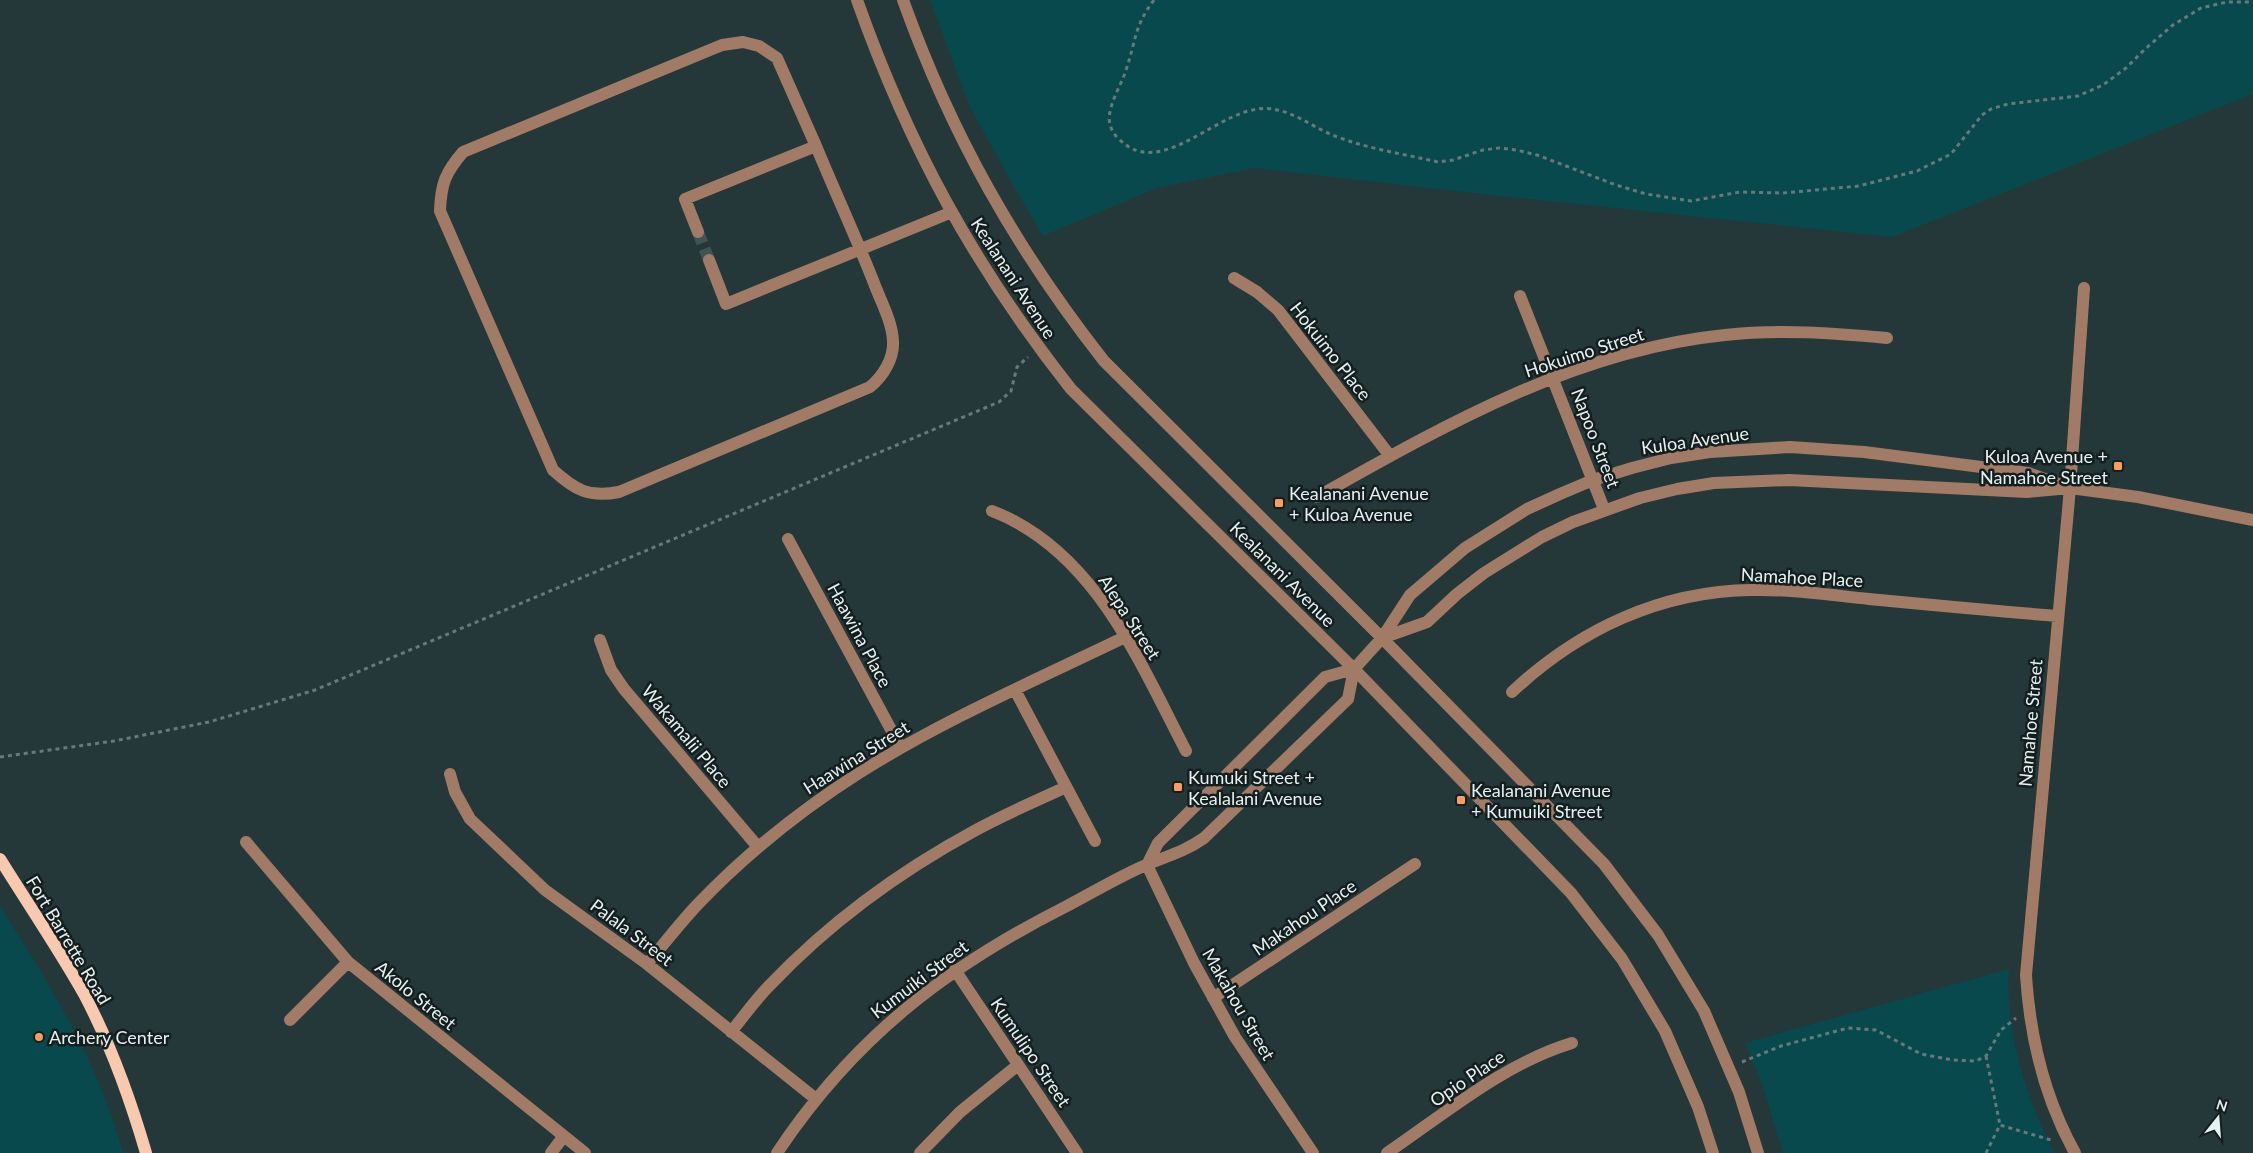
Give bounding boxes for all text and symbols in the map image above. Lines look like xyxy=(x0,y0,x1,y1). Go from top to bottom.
street label: Kealanani Avenue xyxy=(967,213,1061,343)
street label: Hokuimo Place xyxy=(1286,297,1376,405)
street label: Hokuimo Street xyxy=(1522,322,1647,382)
street label: Napoo Street xyxy=(1567,385,1625,491)
street label: Kuloa Avenue xyxy=(1640,422,1750,458)
place label: Kuloa Avenue + Namahoe Street xyxy=(1980,445,2109,488)
marker: Kuloa Avenue + Namahoe Street xyxy=(2112,460,2124,472)
place label: Kealanani Avenue + Kuloa Avenue xyxy=(1289,482,1429,525)
marker: Kealanani Avenue + Kuloa Avenue xyxy=(1273,497,1285,509)
street label: Kealanani Avenue xyxy=(1226,517,1340,631)
street label: Namahoe Place xyxy=(1740,563,1864,591)
street label: Alepa Street xyxy=(1094,570,1166,664)
street label: Haawina Place xyxy=(823,579,897,691)
street label: Namahoe Street xyxy=(2013,658,2047,788)
street label: Wakamalii Place xyxy=(638,680,736,792)
street label: Haawina Street xyxy=(799,715,913,798)
place label: Kumuki Street + Kealalani Avenue xyxy=(1188,766,1322,809)
place label: Kealanani Avenue + Kumuiki Street xyxy=(1471,779,1611,822)
marker: Kumuki Street + Kealalani Avenue xyxy=(1172,781,1184,793)
marker: Kealanani Avenue + Kumuiki Street xyxy=(1455,794,1467,806)
street label: Fort Barrette Road xyxy=(22,872,116,1008)
street label: Makahou Place xyxy=(1248,874,1360,960)
street label: Palala Street xyxy=(586,894,678,971)
street label: Kumuiki Street xyxy=(866,935,972,1023)
street label: Makahou Street xyxy=(1198,944,1280,1064)
street label: Akolo Street xyxy=(371,956,461,1035)
street label: Kumulipo Street xyxy=(986,993,1076,1111)
place label: Archery Center xyxy=(49,1026,170,1048)
marker: Archery Center xyxy=(33,1031,45,1043)
street label: Opio Place xyxy=(1425,1045,1509,1111)
north arrow xyxy=(2193,1093,2243,1143)
text: N xyxy=(2214,1095,2230,1115)

